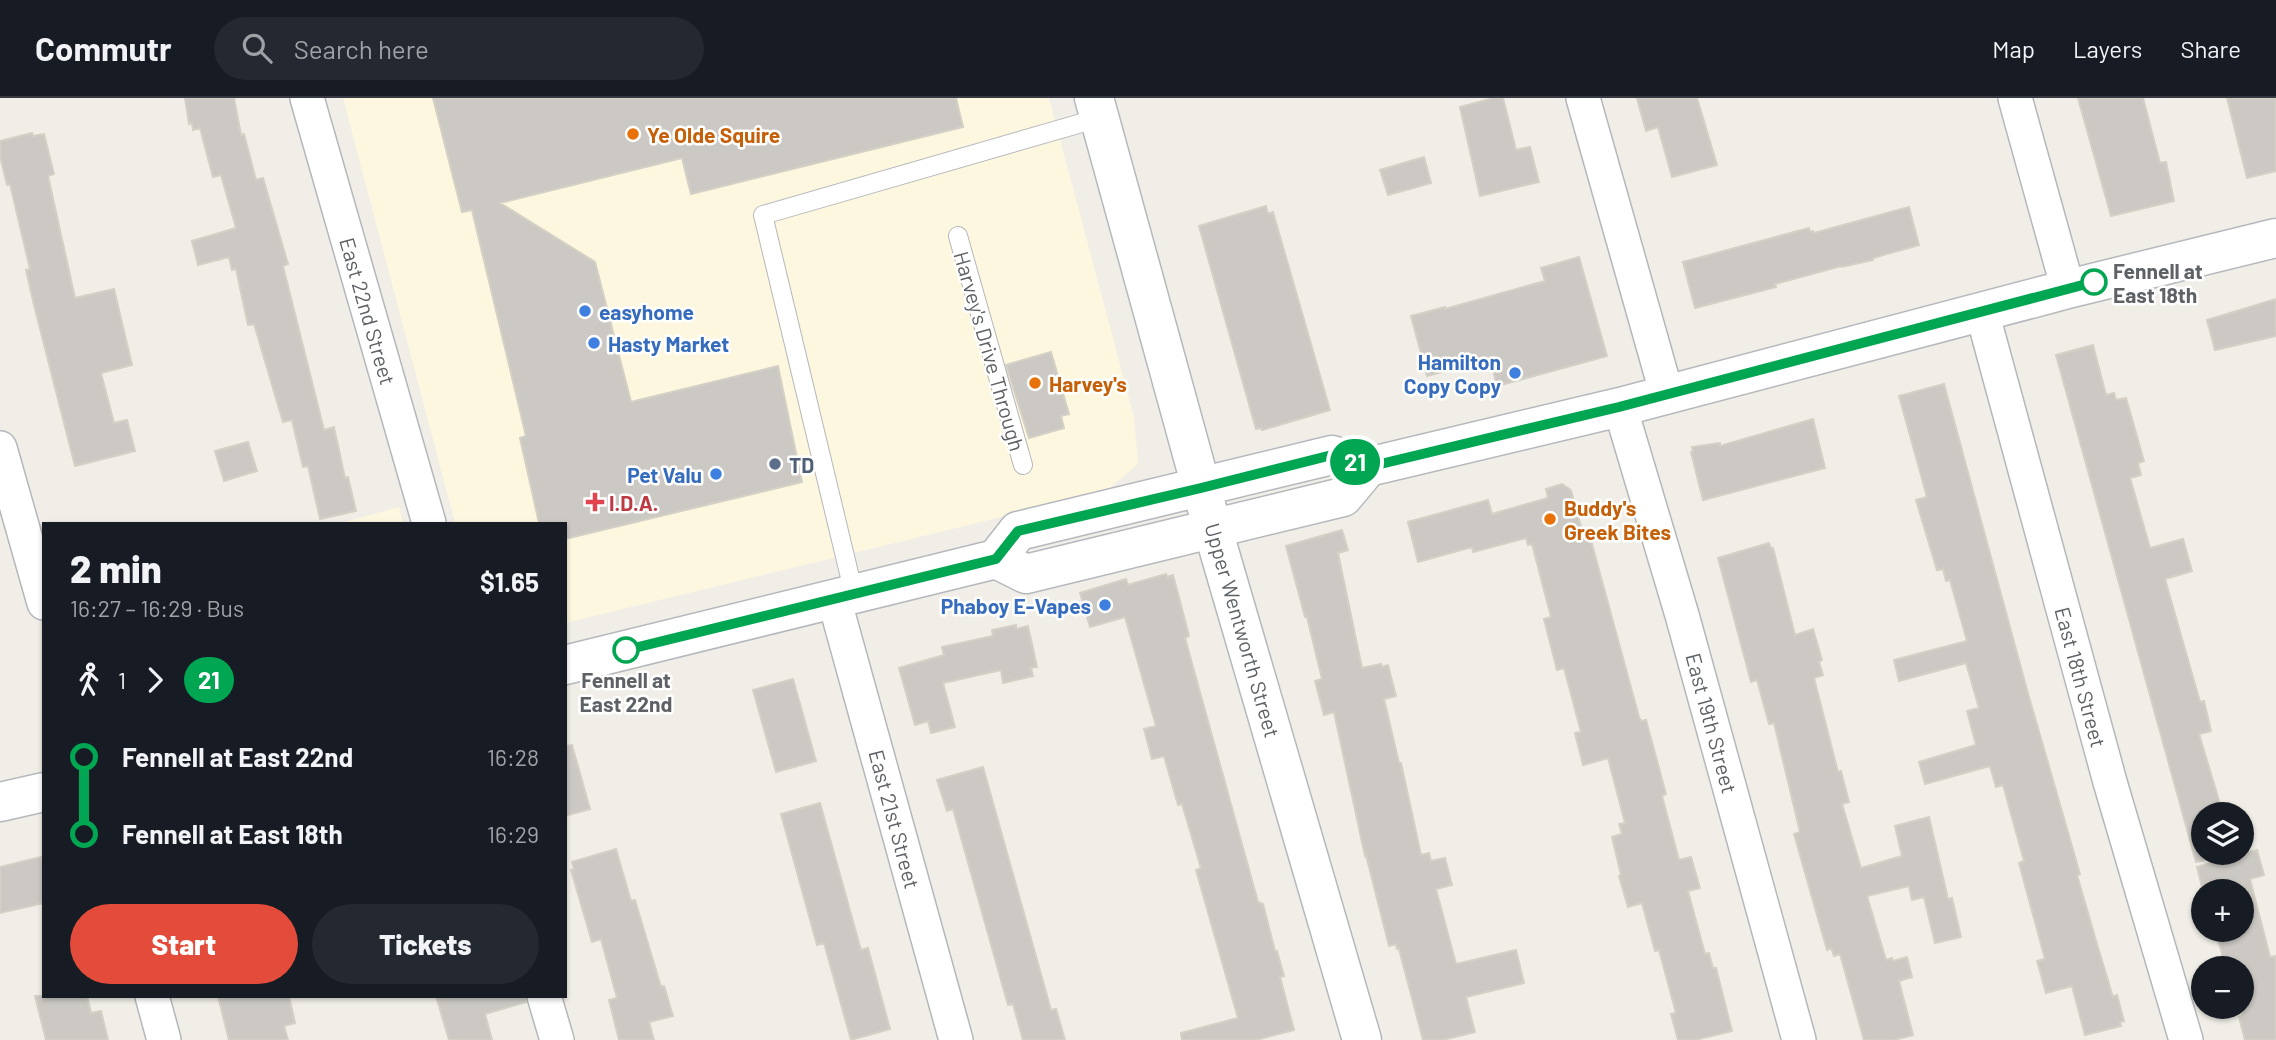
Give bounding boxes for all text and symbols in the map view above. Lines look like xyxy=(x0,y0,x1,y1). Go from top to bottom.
search box xyxy=(214,17,704,80)
text: Commutr xyxy=(35,28,172,68)
icon: search xyxy=(238,29,276,67)
text: Search here xyxy=(294,33,429,64)
text: Map xyxy=(1992,34,2035,63)
text: Layers xyxy=(2073,34,2142,63)
text: Share xyxy=(2180,34,2241,63)
place label: Ye Olde Squire xyxy=(647,122,780,147)
marker: Ye Olde Squire xyxy=(625,126,641,142)
street label: East 22nd Street xyxy=(335,234,401,388)
street label: Harvey's Drive Through xyxy=(950,248,1030,454)
place label: Fennell at East 18th xyxy=(2113,258,2203,307)
marker: Fennell at East 18th xyxy=(2081,269,2107,295)
place label: easyhome xyxy=(599,299,694,324)
marker: easyhome xyxy=(577,303,593,319)
place label: Hasty Market xyxy=(608,331,729,356)
marker: Hasty Market xyxy=(586,335,602,351)
place label: Hamilton Copy Copy xyxy=(1404,349,1501,398)
marker: Hamilton Copy Copy xyxy=(1507,365,1523,381)
place label: Harvey's xyxy=(1049,371,1127,396)
marker: Harvey's xyxy=(1027,375,1043,391)
line badge: 21 xyxy=(1324,439,1386,485)
text: 21 xyxy=(1344,447,1366,476)
place label: TD xyxy=(789,452,814,477)
marker: TD xyxy=(767,456,783,472)
place label: Pet Valu xyxy=(627,462,702,487)
marker: Pet Valu xyxy=(708,466,724,482)
place label: I.D.A. xyxy=(609,490,658,515)
marker: I.D.A. xyxy=(587,494,603,510)
place label: Buddy's Greek Bites xyxy=(1564,495,1671,544)
marker: Buddy's Greek Bites xyxy=(1542,511,1558,527)
street label: Upper Wentworth Street xyxy=(1200,520,1286,740)
text: 2 min xyxy=(70,545,162,591)
text: $1.65 xyxy=(480,566,539,597)
place label: Phaboy E-Vapes xyxy=(941,593,1091,618)
text: 16:27 – 16:29 · Bus xyxy=(70,594,244,622)
marker: Phaboy E-Vapes xyxy=(1097,597,1113,613)
street label: East 18th Street xyxy=(2050,604,2112,750)
marker: Fennell at East 22nd xyxy=(613,637,639,663)
street label: East 19th Street xyxy=(1681,650,1743,796)
icon: walk xyxy=(70,661,108,699)
icon: forward xyxy=(136,661,174,699)
text: 21 xyxy=(198,665,220,694)
text: 1 xyxy=(118,666,126,694)
place label: Fennell at East 22nd xyxy=(580,667,672,716)
text: Fennell at East 22nd xyxy=(122,741,353,772)
text: 16:28 xyxy=(487,743,539,771)
street label: East 21st Street xyxy=(864,747,926,891)
map controls xyxy=(2191,802,2254,1019)
button: layers xyxy=(2191,802,2254,865)
text: Fennell at East 18th xyxy=(122,818,343,849)
text: 16:29 xyxy=(487,820,539,848)
button: + xyxy=(2191,879,2254,942)
button: Start xyxy=(70,904,298,984)
button: Tickets xyxy=(312,904,539,984)
button: − xyxy=(2191,956,2254,1019)

